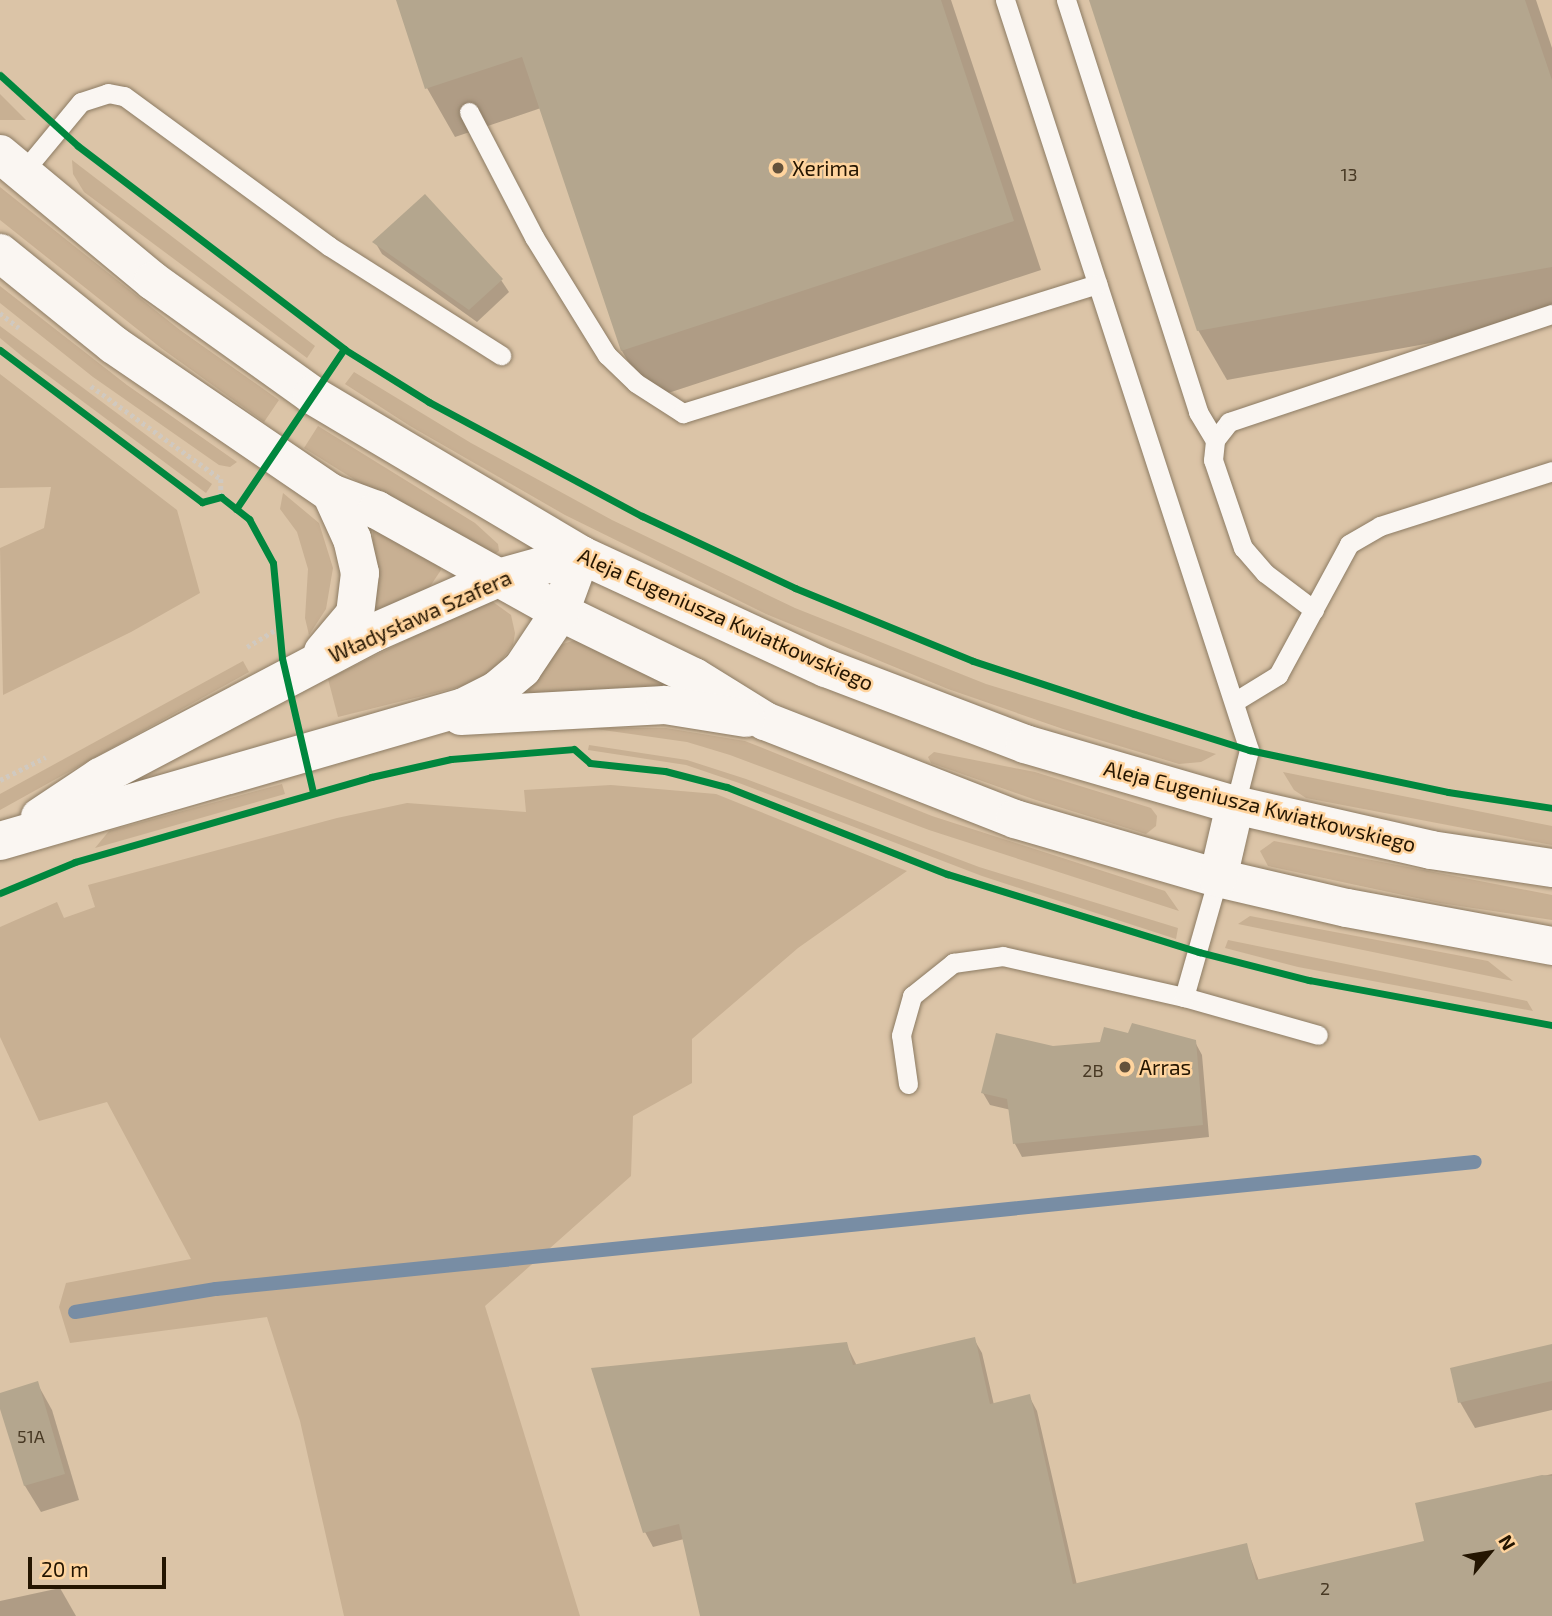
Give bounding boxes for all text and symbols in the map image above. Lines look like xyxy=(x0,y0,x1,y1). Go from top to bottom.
place label: Xerima xyxy=(792,155,859,181)
marker: Xerima xyxy=(770,160,786,176)
house number: 13 xyxy=(1340,163,1358,185)
street label: Aleja Eugeniusza Kwiatkowskiego xyxy=(574,542,878,696)
street label: Władysława Szafera xyxy=(325,564,515,668)
street label: Aleja Eugeniusza Kwiatkowskiego xyxy=(1101,755,1419,857)
place label: Arras xyxy=(1139,1054,1191,1080)
house number: 2B xyxy=(1082,1059,1104,1081)
marker: Arras xyxy=(1117,1059,1133,1075)
house number: 51A xyxy=(17,1425,45,1447)
north arrow xyxy=(1454,1518,1524,1588)
text: N xyxy=(1494,1531,1521,1554)
scale bar xyxy=(32,1542,170,1586)
text: 20 m xyxy=(41,1556,89,1581)
house number: 2 xyxy=(1320,1577,1330,1599)

